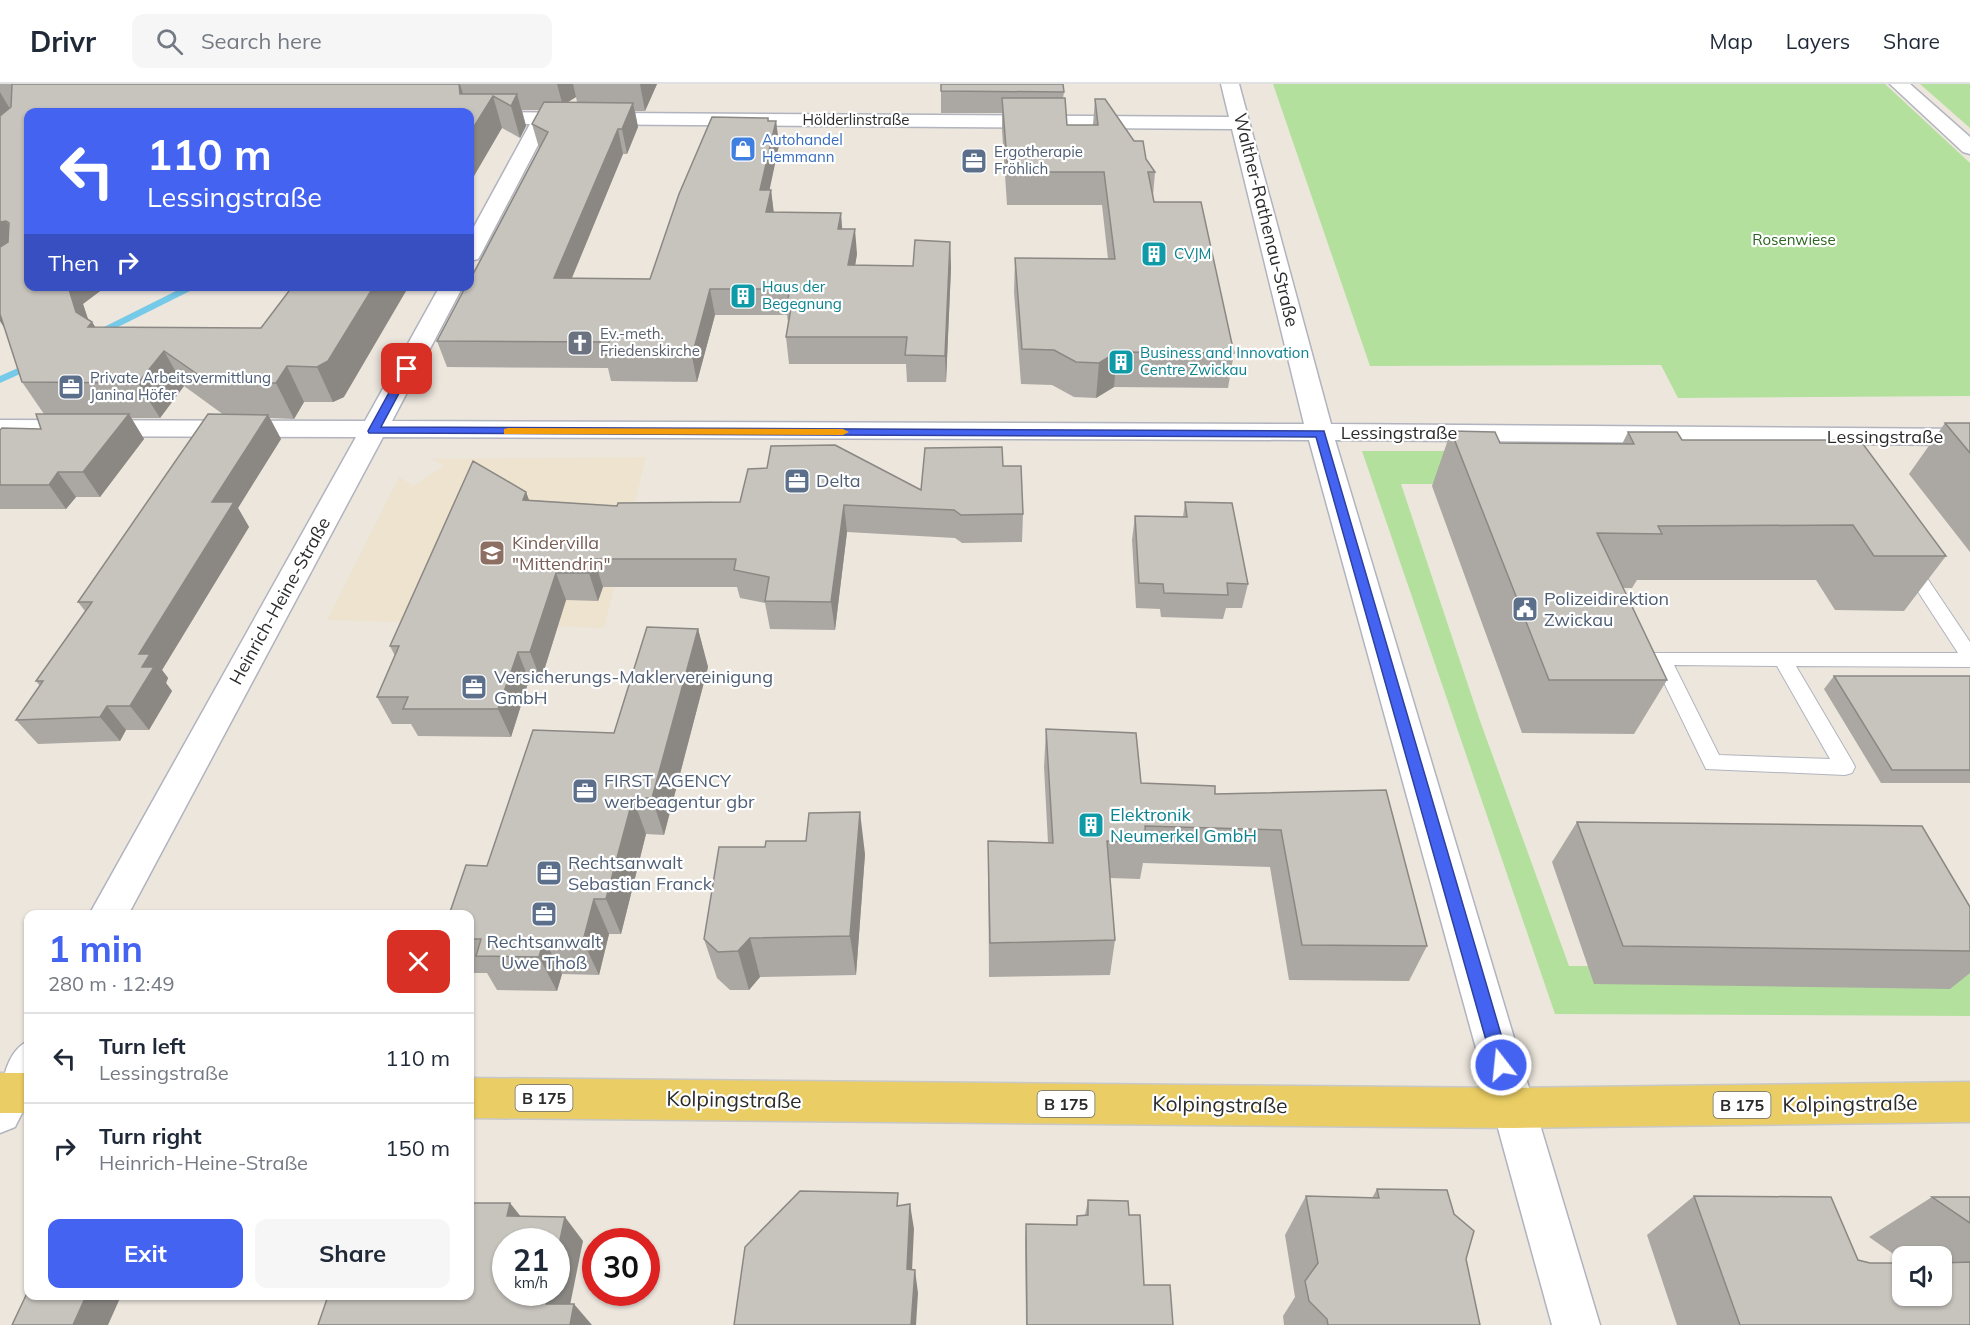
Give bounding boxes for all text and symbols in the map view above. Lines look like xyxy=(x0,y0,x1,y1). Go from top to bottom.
search box xyxy=(132,14,552,68)
text: Drivr xyxy=(30,24,96,59)
icon: search xyxy=(153,25,186,58)
text: Search here xyxy=(201,27,322,55)
text: Map xyxy=(1710,28,1753,54)
text: Layers xyxy=(1786,28,1850,54)
text: Share xyxy=(1883,28,1940,54)
street label: Hölderlinstraße xyxy=(803,110,909,129)
street label: Walther-Rathenau-Straße xyxy=(1229,111,1304,329)
text: 110 m xyxy=(147,128,272,181)
place label: Autohandel Hemmann xyxy=(762,130,843,166)
icon: left xyxy=(48,132,126,210)
shop icon: Autohandel Hemmann xyxy=(728,134,758,164)
place label: Ergotherapie Fröhlich xyxy=(994,142,1083,178)
office icon: Ergotherapie Fröhlich xyxy=(959,146,989,176)
text: Lessingstraße xyxy=(147,180,322,214)
park label: Rosenwiese xyxy=(1752,230,1836,249)
building icon: CVJM xyxy=(1139,239,1169,269)
place label: CVJM xyxy=(1174,244,1211,263)
icon: right xyxy=(111,246,144,279)
text: Then xyxy=(48,249,99,277)
place label: Haus der Begegnung xyxy=(762,277,842,313)
building icon: Haus der Begegnung xyxy=(728,281,758,311)
place label: Ev.-meth. Friedenskirche xyxy=(600,324,700,360)
church icon: Ev.-meth. Friedenskirche xyxy=(565,328,595,358)
pin xyxy=(381,343,432,394)
place label: Business and Innovation Centre Zwickau xyxy=(1140,343,1309,379)
building icon: Business and Innovation Centre Zwickau xyxy=(1106,347,1136,377)
icon: arrive xyxy=(390,352,423,385)
place label: Private Arbeitsvermittlung Janina Höfer xyxy=(90,368,271,404)
office icon: Private Arbeitsvermittlung Janina Höfer xyxy=(56,372,86,402)
street label: Lessingstraße xyxy=(1341,421,1457,444)
street label: Lessingstraße xyxy=(1827,425,1943,448)
office icon: Delta xyxy=(782,466,812,496)
place label: Delta xyxy=(816,469,861,492)
street label: Heinrich-Heine-Straße xyxy=(224,513,335,689)
place label: Kindervilla "Mittendrin" xyxy=(512,531,611,575)
school or university icon: Kindervilla "Mittendrin" xyxy=(477,538,507,568)
place label: Polizeidirektion Zwickau xyxy=(1544,587,1669,631)
public building icon: Polizeidirektion Zwickau xyxy=(1510,594,1540,624)
place label: Versicherungs-Maklervereinigung GmbH xyxy=(494,665,773,709)
office icon: Versicherungs-Maklervereinigung GmbH xyxy=(459,672,489,702)
place label: FIRST AGENCY werbeagentur gbr xyxy=(604,769,755,813)
office icon: FIRST AGENCY werbeagentur gbr xyxy=(570,776,600,806)
place label: Elektronik Neumerkel GmbH xyxy=(1110,803,1257,847)
building icon: Elektronik Neumerkel GmbH xyxy=(1076,810,1106,840)
place label: Rechtsanwalt Sebastian Franck xyxy=(568,851,713,895)
office icon: Rechtsanwalt Sebastian Franck xyxy=(534,858,564,888)
office icon: Rechtsanwalt Uwe Thoß xyxy=(529,899,559,929)
text: 1 min xyxy=(48,926,143,971)
button: close xyxy=(387,930,450,993)
place label: Rechtsanwalt Uwe Thoß xyxy=(487,930,601,974)
text: 280 m · 12:49 xyxy=(48,971,174,996)
text: Turn left xyxy=(99,1032,186,1060)
position arrow xyxy=(1469,1033,1533,1097)
icon: left xyxy=(48,1042,81,1075)
text: 110 m xyxy=(385,1044,450,1072)
text: Lessingstraße xyxy=(99,1060,229,1085)
road number: B 175 xyxy=(516,1085,572,1111)
street label: Kolpingstraße xyxy=(666,1085,802,1113)
street label: Kolpingstraße xyxy=(1782,1089,1918,1117)
street label: Kolpingstraße xyxy=(1152,1090,1288,1118)
road number: B 175 xyxy=(1038,1091,1094,1117)
road number: B 175 xyxy=(1714,1092,1770,1118)
text: Turn right xyxy=(99,1122,202,1150)
icon: right xyxy=(48,1132,81,1165)
text: 150 m xyxy=(385,1134,450,1162)
text: Heinrich-Heine-Straße xyxy=(99,1150,308,1175)
button: Exit xyxy=(48,1219,243,1288)
button: Share xyxy=(255,1219,450,1288)
speed limit sign: 30 xyxy=(582,1228,660,1306)
text: 21 xyxy=(513,1241,549,1279)
map controls xyxy=(1892,1246,1952,1306)
button: sound xyxy=(1892,1246,1952,1306)
text: km/h xyxy=(514,1273,548,1292)

